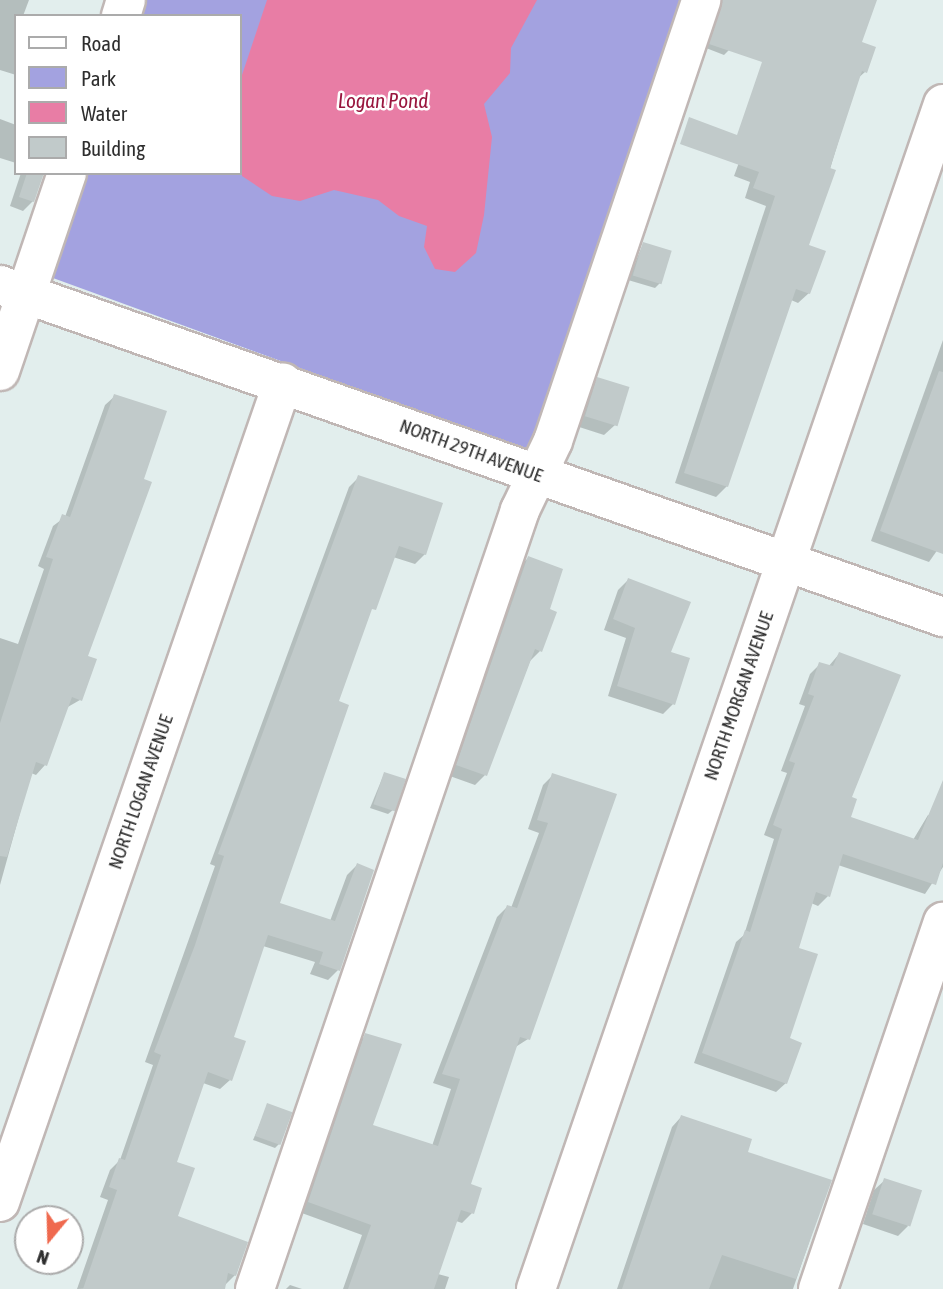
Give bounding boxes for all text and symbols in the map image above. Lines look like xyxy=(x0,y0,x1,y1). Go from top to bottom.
legend xyxy=(14,14,242,175)
text: Road xyxy=(81,31,121,55)
text: Park xyxy=(81,66,116,90)
water label: Logan Pond xyxy=(338,87,428,113)
text: Water xyxy=(81,101,127,125)
text: Building xyxy=(81,136,145,160)
street label: NORTH 29TH AVENUE xyxy=(396,415,546,487)
street label: NORTH MORGAN AVENUE xyxy=(699,609,779,783)
street label: NORTH LOGAN AVENUE xyxy=(104,712,178,872)
north arrow xyxy=(14,1205,84,1275)
text: N xyxy=(34,1246,52,1270)

